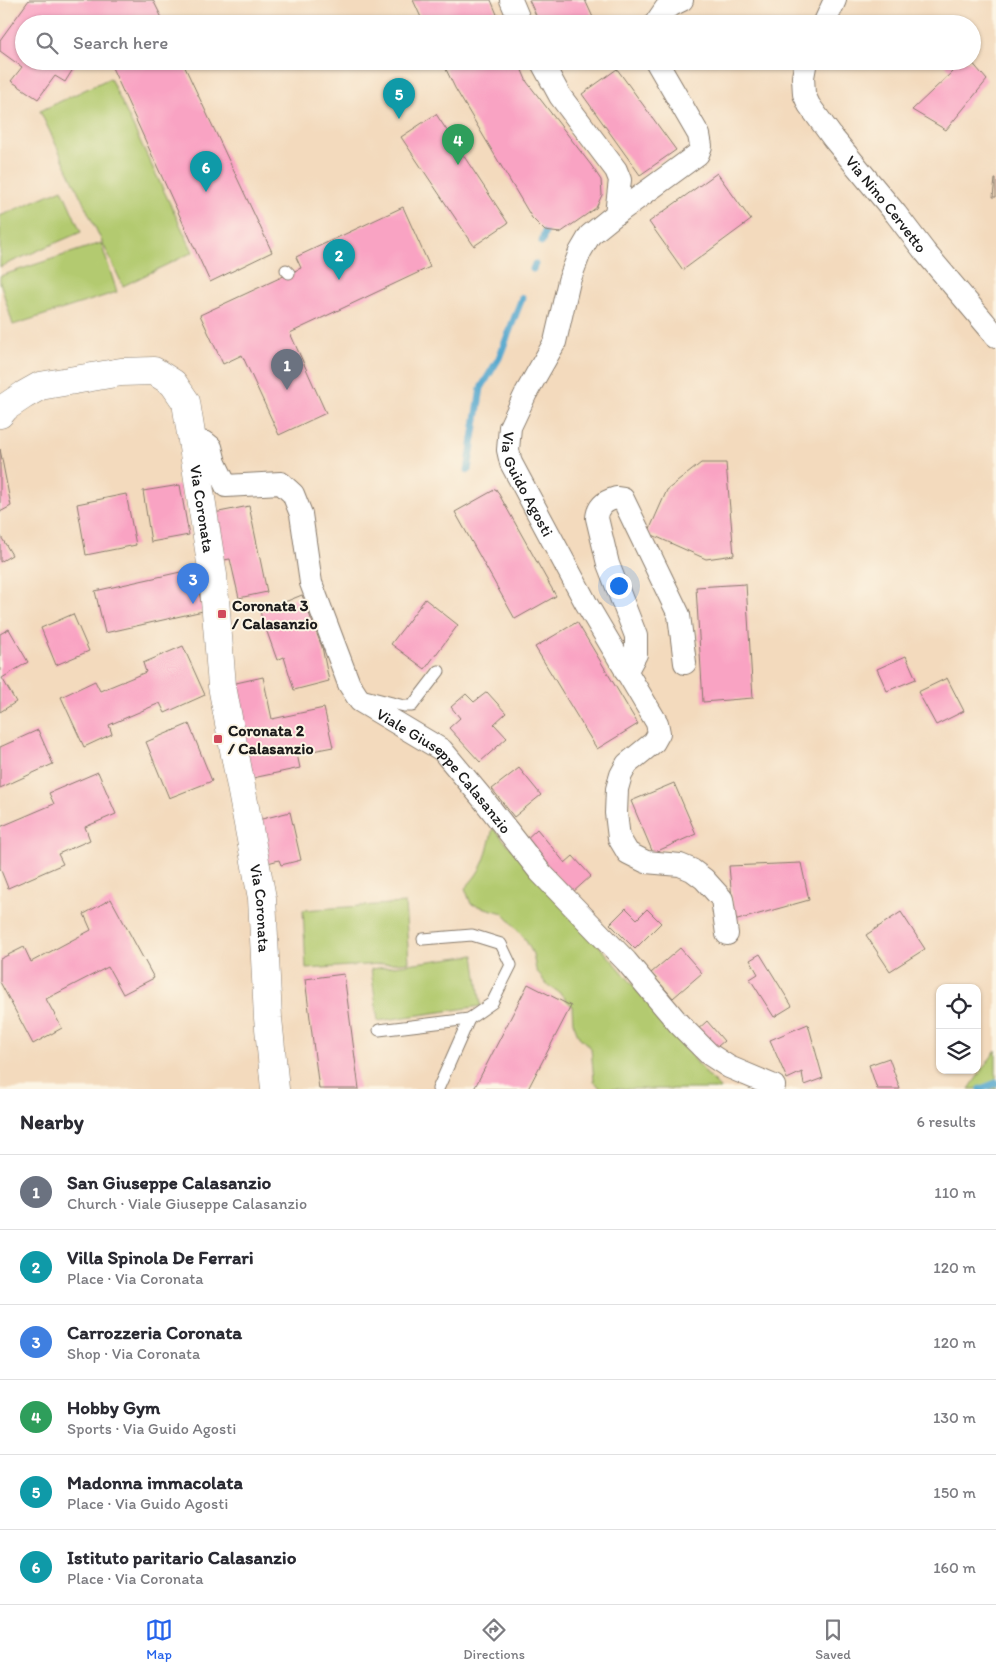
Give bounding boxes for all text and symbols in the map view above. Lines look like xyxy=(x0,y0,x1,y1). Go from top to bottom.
search box xyxy=(15,15,981,70)
icon: search xyxy=(33,29,61,57)
text: Search here xyxy=(73,31,168,54)
pin: 5 xyxy=(383,78,415,119)
pin: 4 xyxy=(442,124,474,165)
pin: 6 xyxy=(190,151,222,192)
street label: Via Nino Cervetto xyxy=(841,152,931,256)
pin: 2 xyxy=(323,239,355,280)
pin: 1 xyxy=(271,349,303,390)
street label: Via Guido Agosti xyxy=(498,431,558,540)
street label: Via Coronata xyxy=(186,464,219,555)
pin: 3 xyxy=(177,563,209,604)
your location xyxy=(606,573,632,599)
place label: Coronata 3 / Calasanzio xyxy=(231,596,318,633)
marker: Coronata 3 / Calasanzio xyxy=(216,608,228,620)
street label: Viale Giuseppe Calasanzio xyxy=(373,704,515,837)
place label: Coronata 2 / Calasanzio xyxy=(227,721,314,758)
marker: Coronata 2 / Calasanzio xyxy=(212,733,224,745)
street label: Via Coronata xyxy=(246,862,274,953)
map controls xyxy=(936,984,981,1074)
button: locate xyxy=(936,984,981,1029)
button: layers xyxy=(936,1029,981,1074)
text: Nearby xyxy=(20,1109,84,1134)
text: 6 results xyxy=(916,1112,976,1131)
text: San Giuseppe Calasanzio xyxy=(67,1171,271,1194)
text: 1 xyxy=(32,1183,40,1202)
text: 110 m xyxy=(934,1183,976,1202)
text: Church · Viale Giuseppe Calasanzio xyxy=(67,1194,307,1213)
text: Villa Spinola De Ferrari xyxy=(67,1246,254,1269)
text: 2 xyxy=(32,1258,40,1277)
text: 120 m xyxy=(933,1258,976,1277)
text: Place · Via Coronata xyxy=(67,1269,204,1288)
text: Carrozzeria Coronata xyxy=(67,1321,242,1344)
text: 3 xyxy=(32,1333,40,1352)
text: 120 m xyxy=(933,1333,976,1352)
text: Shop · Via Coronata xyxy=(67,1344,200,1363)
text: Hobby Gym xyxy=(67,1396,160,1419)
text: 4 xyxy=(31,1408,41,1427)
text: 130 m xyxy=(933,1408,976,1427)
text: Sports · Via Guido Agosti xyxy=(67,1419,236,1438)
text: Madonna immacolata xyxy=(67,1471,243,1494)
text: 5 xyxy=(32,1483,40,1502)
text: 150 m xyxy=(933,1483,976,1502)
text: Place · Via Guido Agosti xyxy=(67,1494,228,1513)
text: Istituto paritario Calasanzio xyxy=(67,1546,296,1569)
text: 6 xyxy=(32,1558,40,1577)
text: 160 m xyxy=(933,1558,976,1577)
text: Place · Via Coronata xyxy=(67,1569,204,1588)
tab: Map xyxy=(145,1616,173,1663)
tab: Directions xyxy=(463,1616,525,1663)
tab: Saved xyxy=(815,1616,851,1663)

